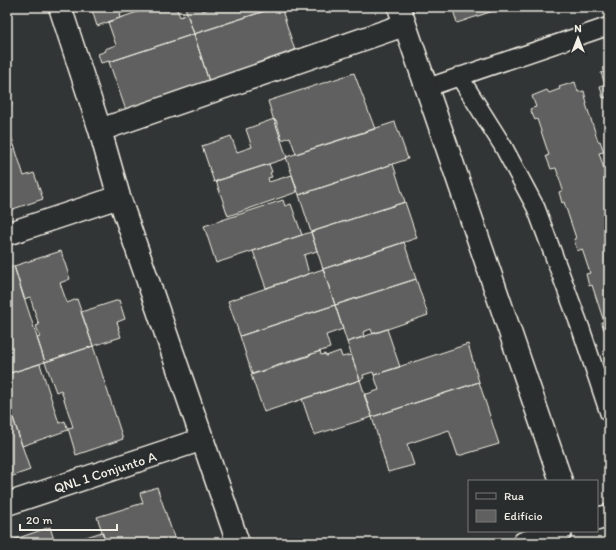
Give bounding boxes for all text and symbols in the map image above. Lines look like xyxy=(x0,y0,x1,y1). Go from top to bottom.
north arrow xyxy=(558,18,598,58)
text: N xyxy=(574,22,582,35)
street label: QNL 1 Conjunto A xyxy=(52,448,159,497)
legend xyxy=(468,480,598,532)
text: Rua xyxy=(504,489,524,503)
scale bar xyxy=(20,506,117,532)
text: Edifício xyxy=(504,509,543,523)
text: 20 m xyxy=(26,513,53,527)

